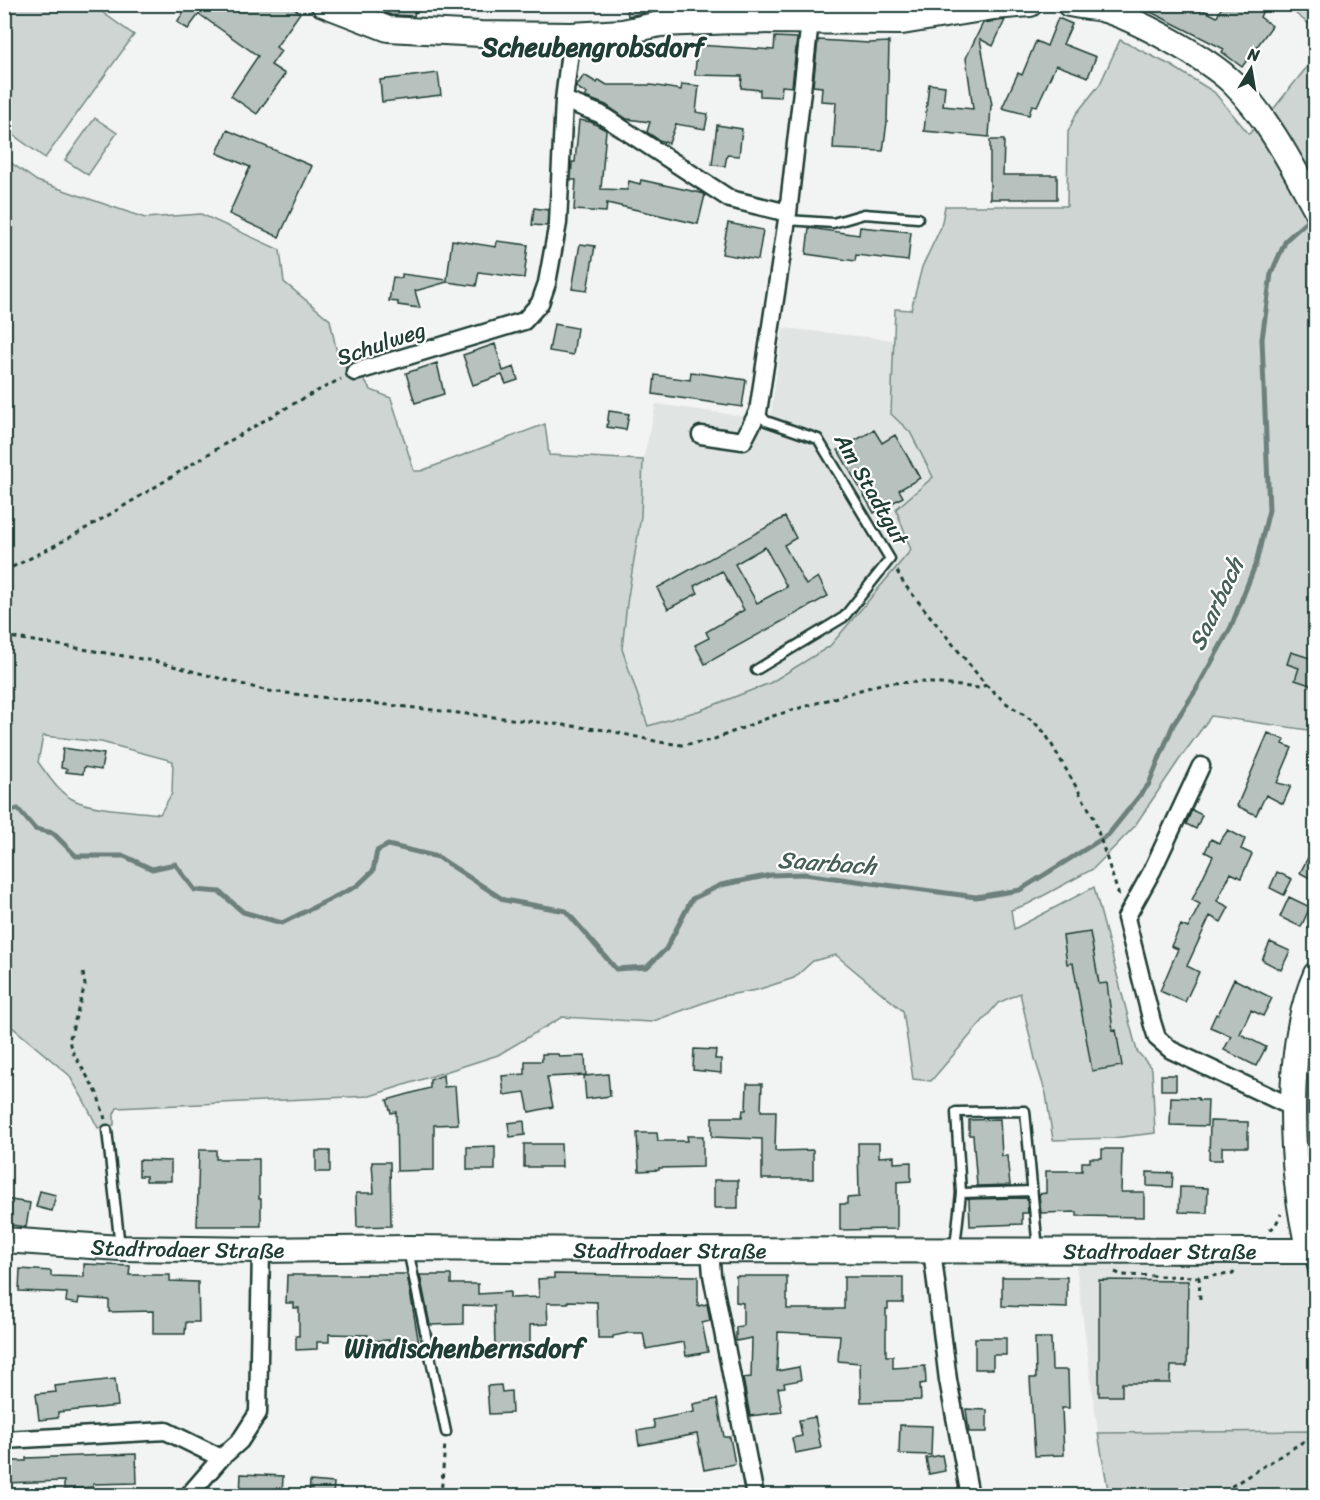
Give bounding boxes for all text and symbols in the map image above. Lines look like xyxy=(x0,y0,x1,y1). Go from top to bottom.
district label: Scheubengrobsdorf xyxy=(481,24,708,70)
north arrow xyxy=(1221,39,1281,99)
text: N xyxy=(1245,39,1263,70)
street label: Schulweg xyxy=(331,310,431,377)
street label: Am Stadtgut xyxy=(823,425,920,554)
water label: Saarbach xyxy=(1176,548,1257,657)
water label: Saarbach xyxy=(776,839,880,888)
street label: Stadtrodaer Straße xyxy=(90,1227,285,1270)
street label: Stadtrodaer Straße xyxy=(573,1231,767,1270)
street label: Stadtrodaer Straße xyxy=(1063,1232,1257,1271)
district label: Windischenbernsdorf xyxy=(344,1325,588,1371)

